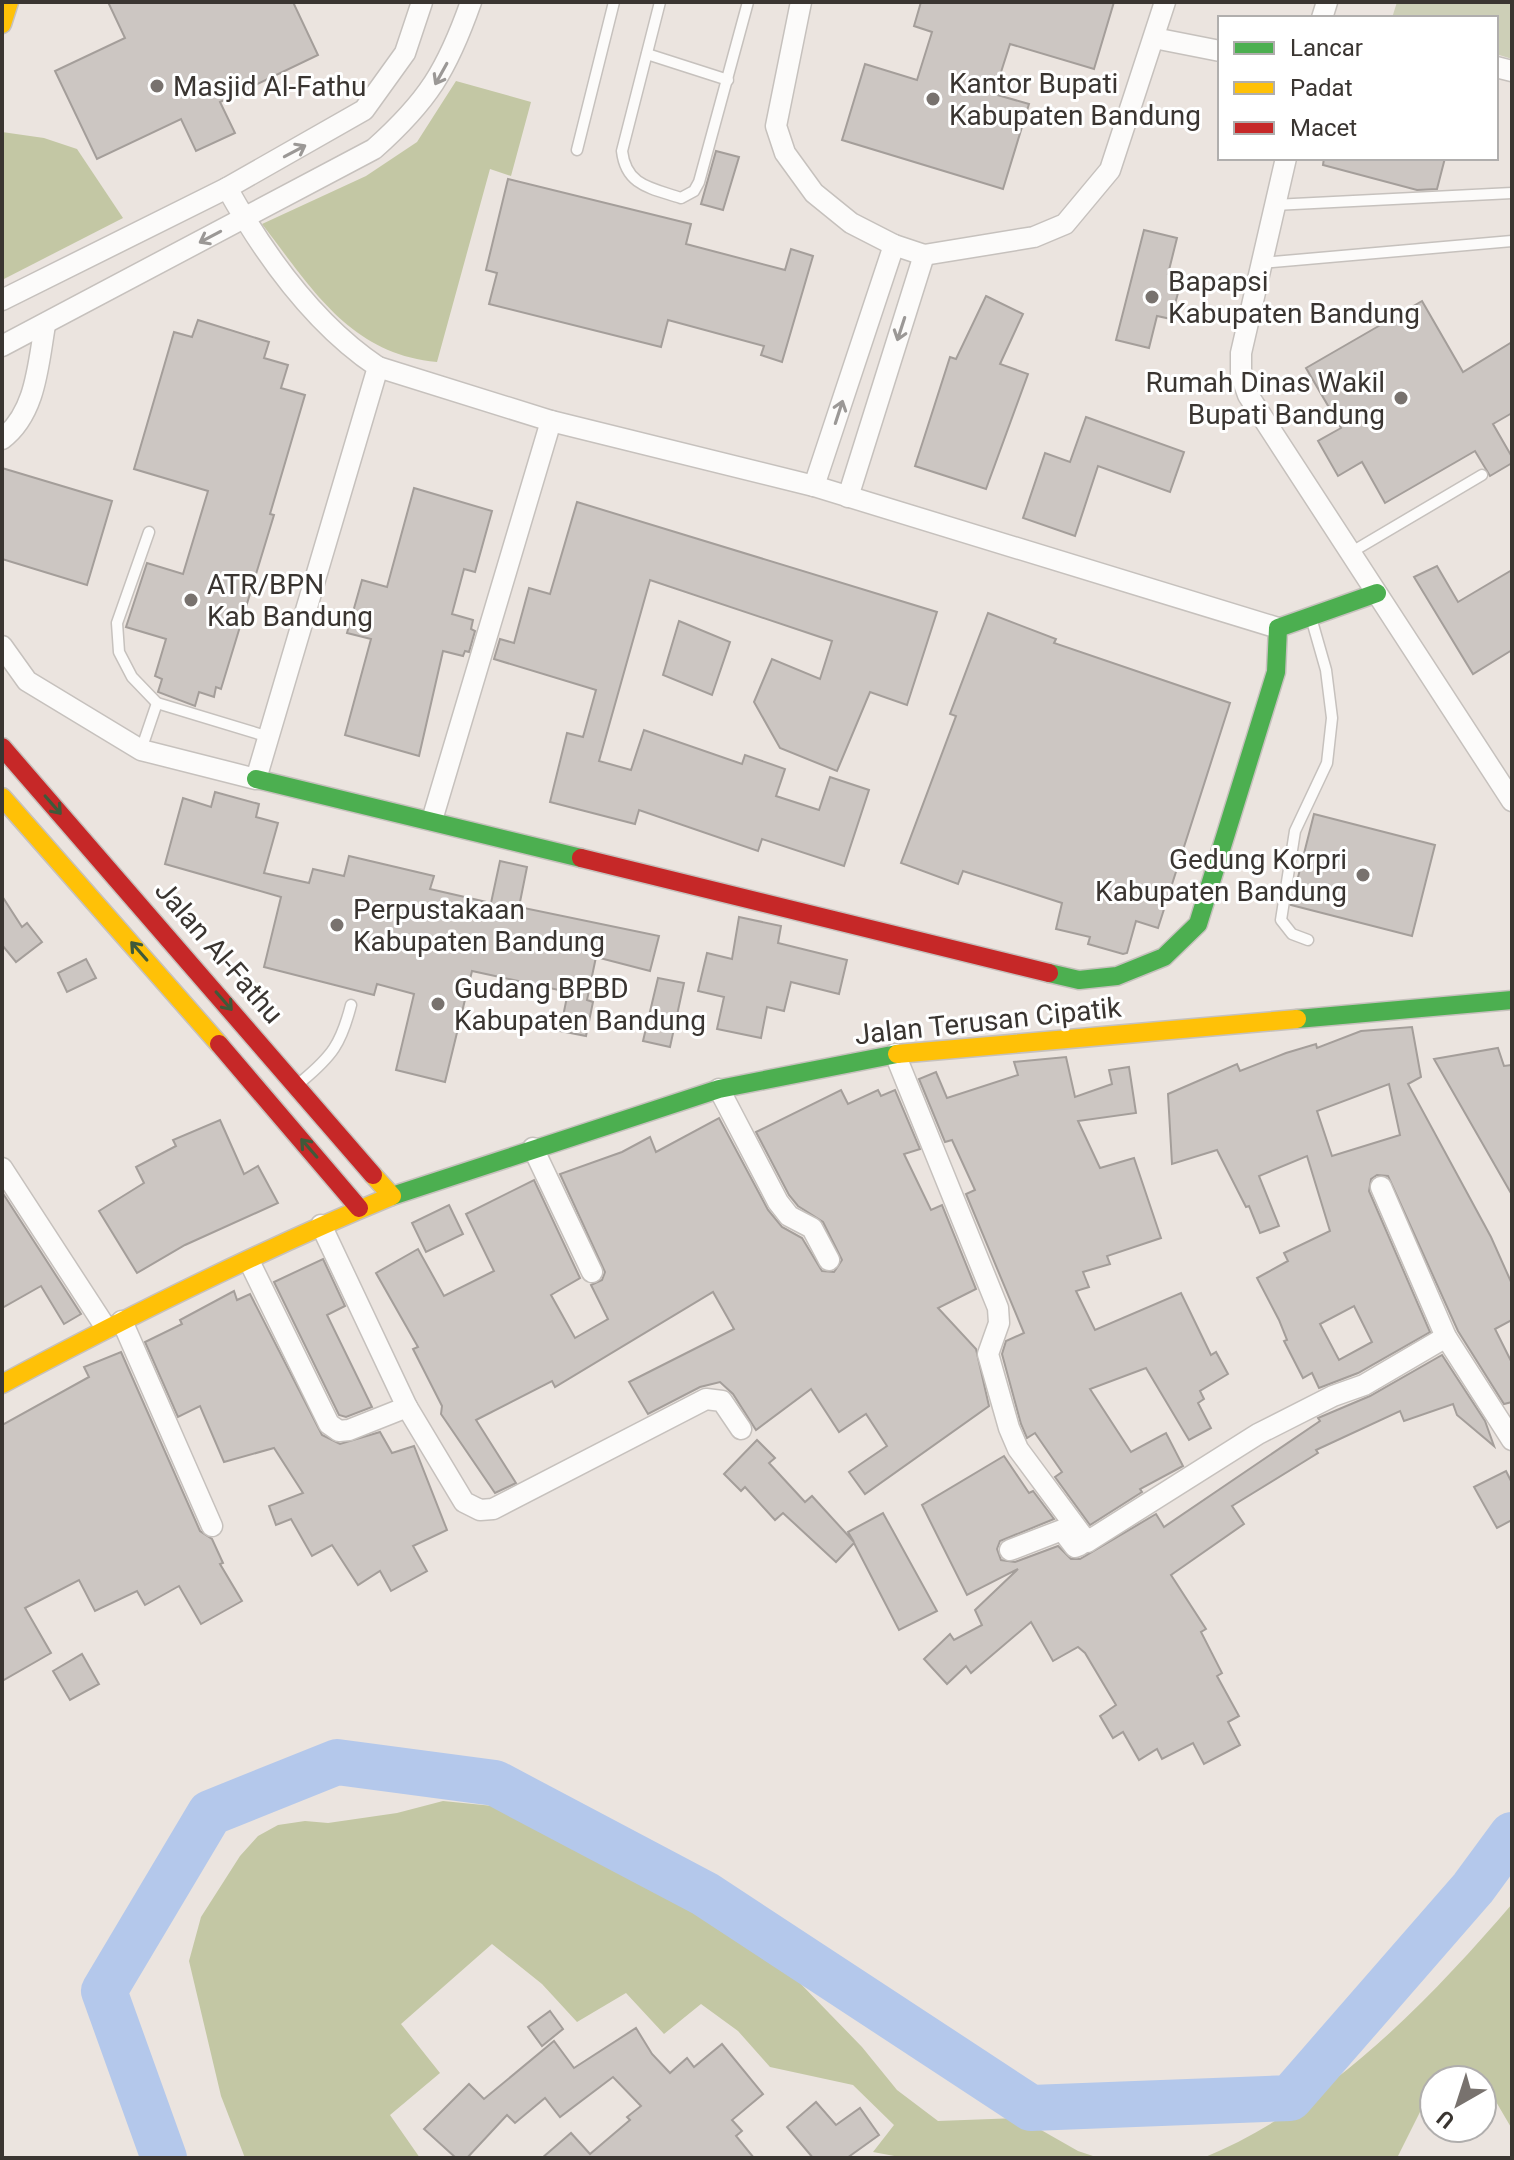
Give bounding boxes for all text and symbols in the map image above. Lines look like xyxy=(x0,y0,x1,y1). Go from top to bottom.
legend xyxy=(1218,16,1498,160)
text: Lancar xyxy=(1290,34,1363,62)
one-way arrow xyxy=(432,61,448,85)
place label: Kantor Bupati Kabupaten Bandung xyxy=(949,67,1201,132)
place label: Masjid Al-Fathu xyxy=(173,70,366,103)
text: Padat xyxy=(1290,74,1353,102)
marker: Masjid Al-Fathu xyxy=(148,77,166,95)
marker: Kantor Bupati Kabupaten Bandung xyxy=(924,90,942,108)
text: Macet xyxy=(1290,114,1357,142)
one-way arrow xyxy=(283,143,307,159)
one-way arrow xyxy=(198,230,222,245)
place label: Bapapsi Kabupaten Bandung xyxy=(1168,265,1420,330)
marker: Bapapsi Kabupaten Bandung xyxy=(1143,288,1161,306)
one-way arrow xyxy=(893,316,907,341)
place label: Rumah Dinas Wakil Bupati Bandung xyxy=(1145,366,1385,431)
marker: Rumah Dinas Wakil Bupati Bandung xyxy=(1392,389,1410,407)
one-way arrow xyxy=(833,400,847,425)
place label: ATR/BPN Kab Bandung xyxy=(207,568,373,633)
marker: ATR/BPN Kab Bandung xyxy=(182,591,200,609)
one-way arrow xyxy=(44,795,62,815)
place label: Gedung Korpri Kabupaten Bandung xyxy=(1095,843,1347,908)
marker: Gedung Korpri Kabupaten Bandung xyxy=(1354,866,1372,884)
street label: Jalan Al-Fathu xyxy=(148,874,290,1030)
place label: Perpustakaan Kabupaten Bandung xyxy=(353,893,605,958)
marker: Perpustakaan Kabupaten Bandung xyxy=(328,916,346,934)
one-way arrow xyxy=(130,941,148,962)
place label: Gudang BPBD Kabupaten Bandung xyxy=(454,972,706,1037)
one-way arrow xyxy=(215,991,233,1011)
street label: Jalan Terusan Cipatik xyxy=(853,991,1124,1051)
marker: Gudang BPBD Kabupaten Bandung xyxy=(429,995,447,1013)
one-way arrow xyxy=(300,1139,318,1159)
north arrow xyxy=(1418,2064,1498,2144)
text: U xyxy=(1432,2105,1459,2133)

